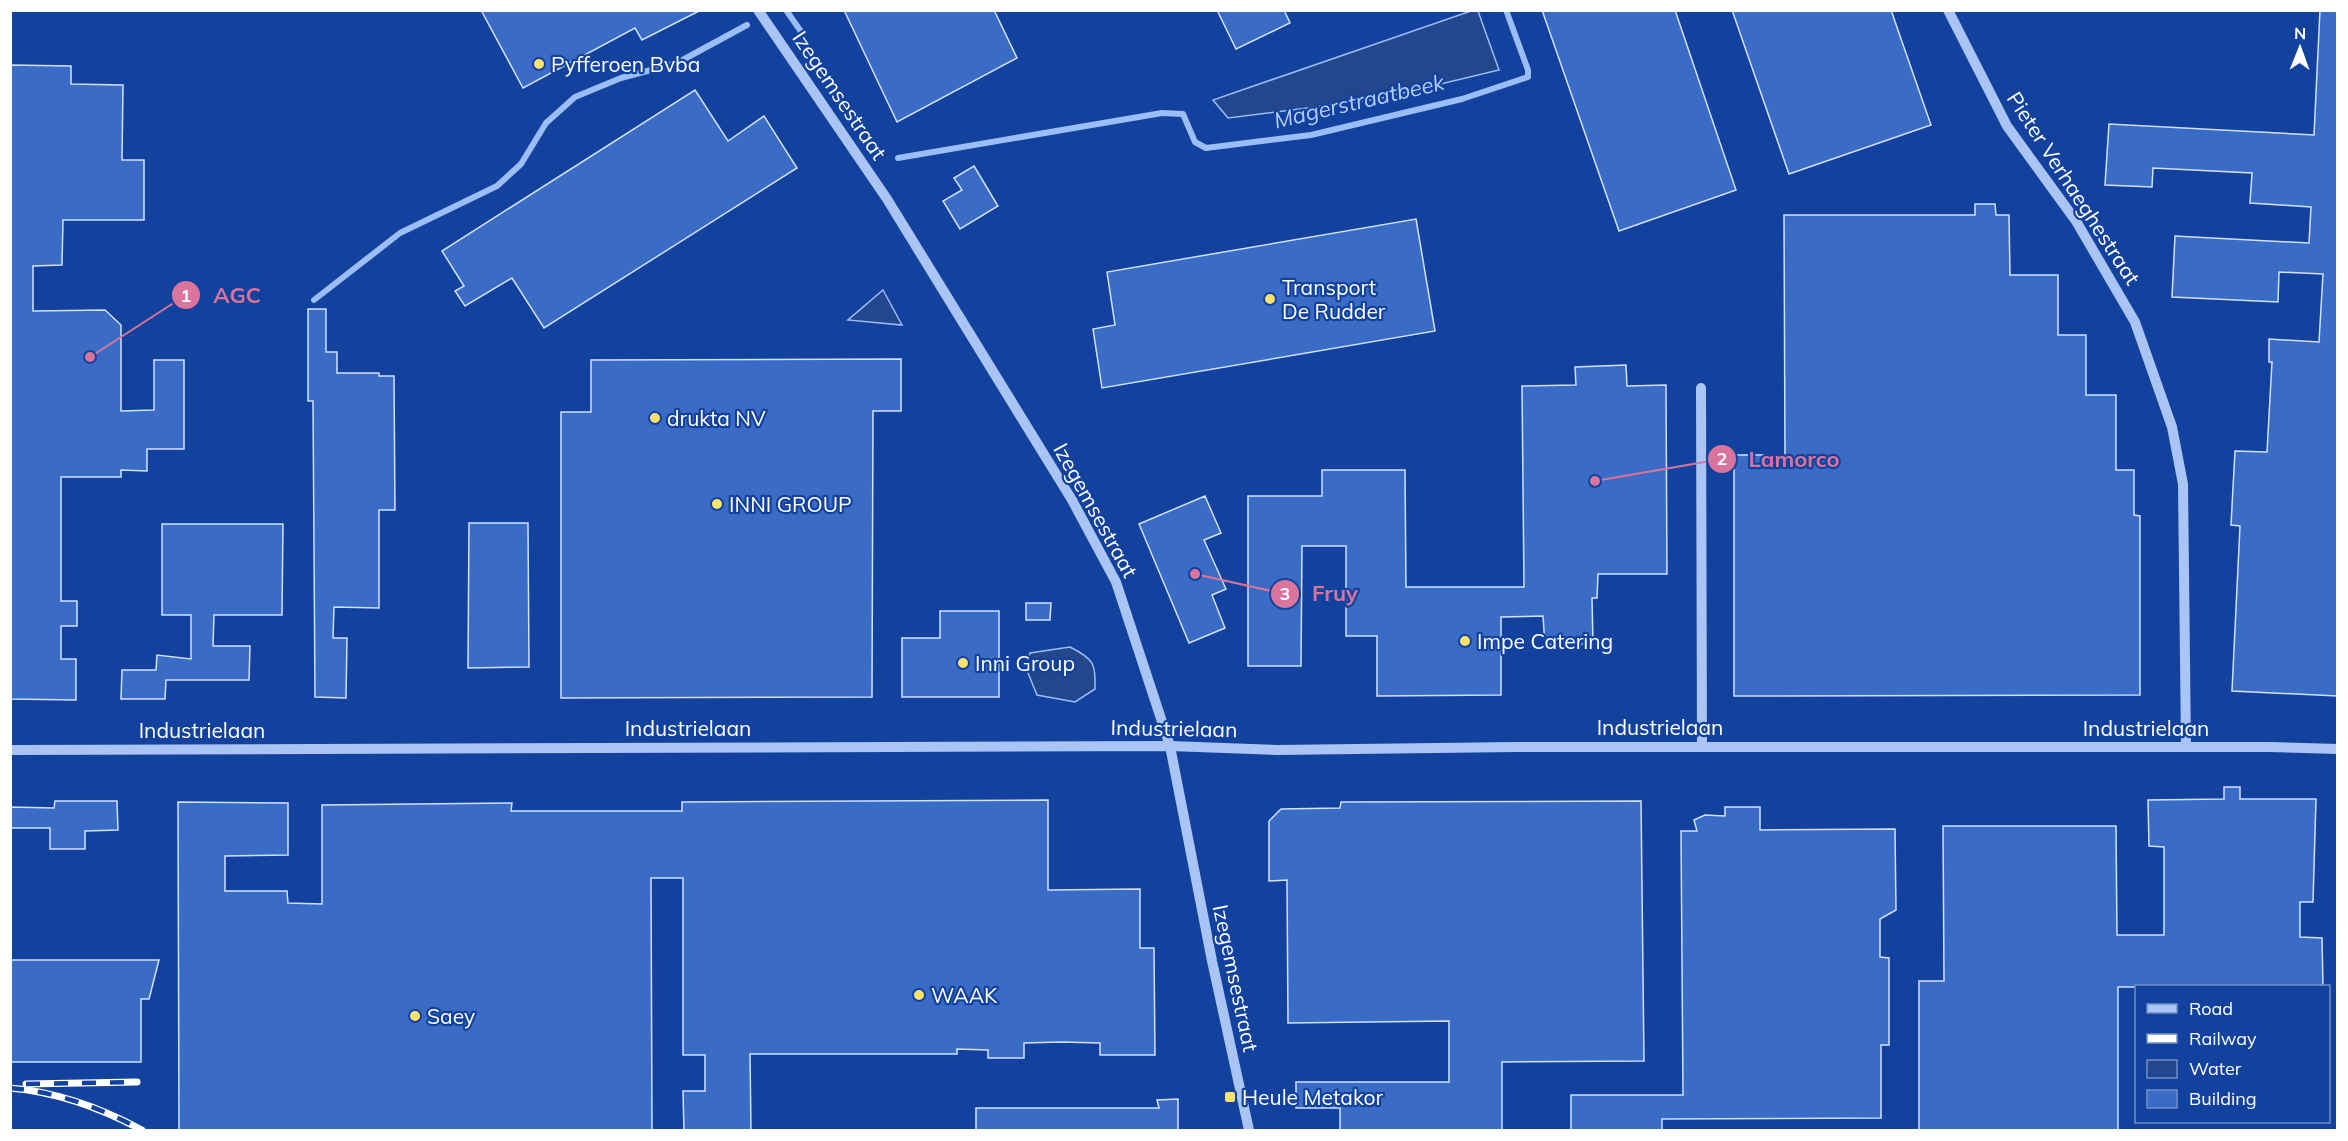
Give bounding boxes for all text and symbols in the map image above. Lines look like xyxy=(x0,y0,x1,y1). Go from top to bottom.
north arrow xyxy=(2270,18,2330,78)
text: N xyxy=(2294,23,2306,43)
street label: Izegemsestraat xyxy=(787,26,893,164)
place label: Pyfferoen Bvba xyxy=(551,51,700,77)
marker: Pyfferoen Bvba xyxy=(532,57,546,71)
water label: Magerstraatbeek xyxy=(1271,68,1448,134)
street label: Pieter Verhaeghestraat xyxy=(2002,87,2146,289)
place label: Transport De Rudder xyxy=(1282,274,1386,324)
callout: AGC xyxy=(171,275,273,315)
text: AGC xyxy=(213,281,261,309)
text: 1 xyxy=(181,284,191,307)
marker: Transport De Rudder xyxy=(1263,292,1277,306)
place label: drukta NV xyxy=(667,405,766,431)
marker: drukta NV xyxy=(648,411,662,425)
street label: Izegemsestraat xyxy=(1048,438,1144,582)
callout: Lamorco xyxy=(1707,439,1852,479)
text: Lamorco xyxy=(1748,445,1840,473)
text: 2 xyxy=(1717,447,1727,470)
place label: INNI GROUP xyxy=(729,491,852,517)
marker: INNI GROUP xyxy=(710,497,724,511)
callout: Fruy xyxy=(1270,574,1370,614)
text: Fruy xyxy=(1312,579,1358,607)
text: 3 xyxy=(1280,582,1290,605)
place label: Impe Catering xyxy=(1477,628,1613,654)
marker: Impe Catering xyxy=(1458,634,1472,648)
place label: Inni Group xyxy=(975,650,1075,676)
marker: Inni Group xyxy=(956,656,970,670)
street label: Industrielaan xyxy=(1110,714,1238,742)
street label: Industrielaan xyxy=(1597,714,1723,740)
street label: Industrielaan xyxy=(625,715,751,741)
street label: Industrielaan xyxy=(2083,715,2209,741)
street label: Industrielaan xyxy=(139,717,265,743)
street label: Izegemsestraat xyxy=(1208,902,1264,1054)
place label: WAAK xyxy=(931,982,998,1008)
legend xyxy=(2135,985,2330,1123)
marker: WAAK xyxy=(912,988,926,1002)
text: Road xyxy=(2189,997,2233,1020)
place label: Saey xyxy=(427,1003,475,1029)
marker: Saey xyxy=(408,1009,422,1023)
text: Railway xyxy=(2189,1027,2257,1050)
text: Water xyxy=(2189,1057,2242,1080)
place label: Heule Metakor xyxy=(1242,1084,1383,1110)
text: Building xyxy=(2189,1087,2257,1110)
marker: Heule Metakor xyxy=(1223,1090,1237,1104)

